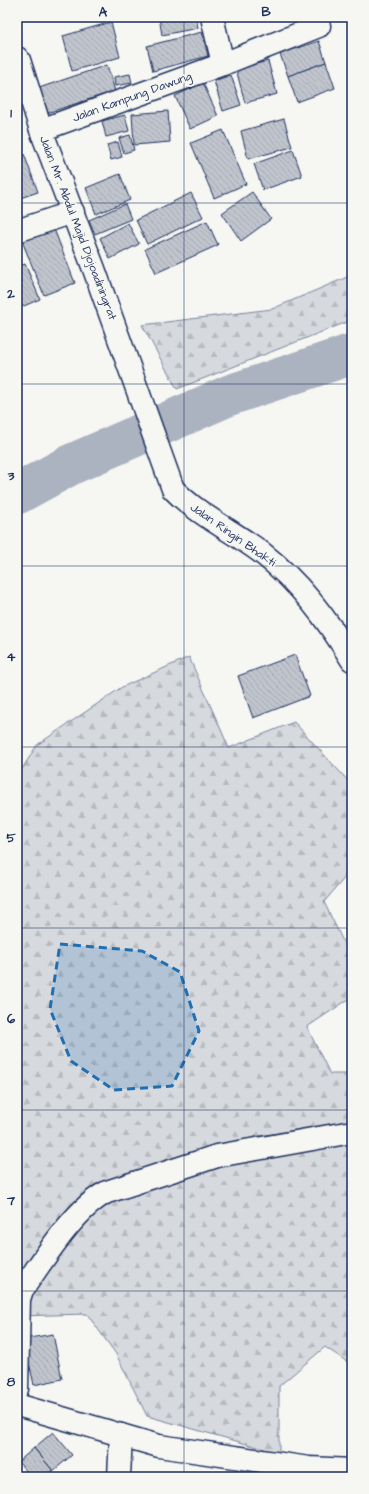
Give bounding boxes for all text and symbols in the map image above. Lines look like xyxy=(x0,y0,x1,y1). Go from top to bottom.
text: A xyxy=(99,3,108,21)
text: B xyxy=(261,3,271,21)
street label: Jalan Kampung Dawung xyxy=(70,68,194,127)
text: 1 xyxy=(10,104,12,122)
street label: Jalan Mr. Abdul Majid Djojoadiningrat xyxy=(34,134,121,323)
text: 2 xyxy=(6,285,15,303)
text: 3 xyxy=(7,467,15,485)
street label: Jalan Ringin Bhakti xyxy=(186,499,279,572)
text: 4 xyxy=(7,648,16,666)
text: 5 xyxy=(6,829,16,847)
text: 6 xyxy=(7,1010,16,1028)
text: 7 xyxy=(6,1192,16,1210)
text: 8 xyxy=(7,1373,16,1391)

